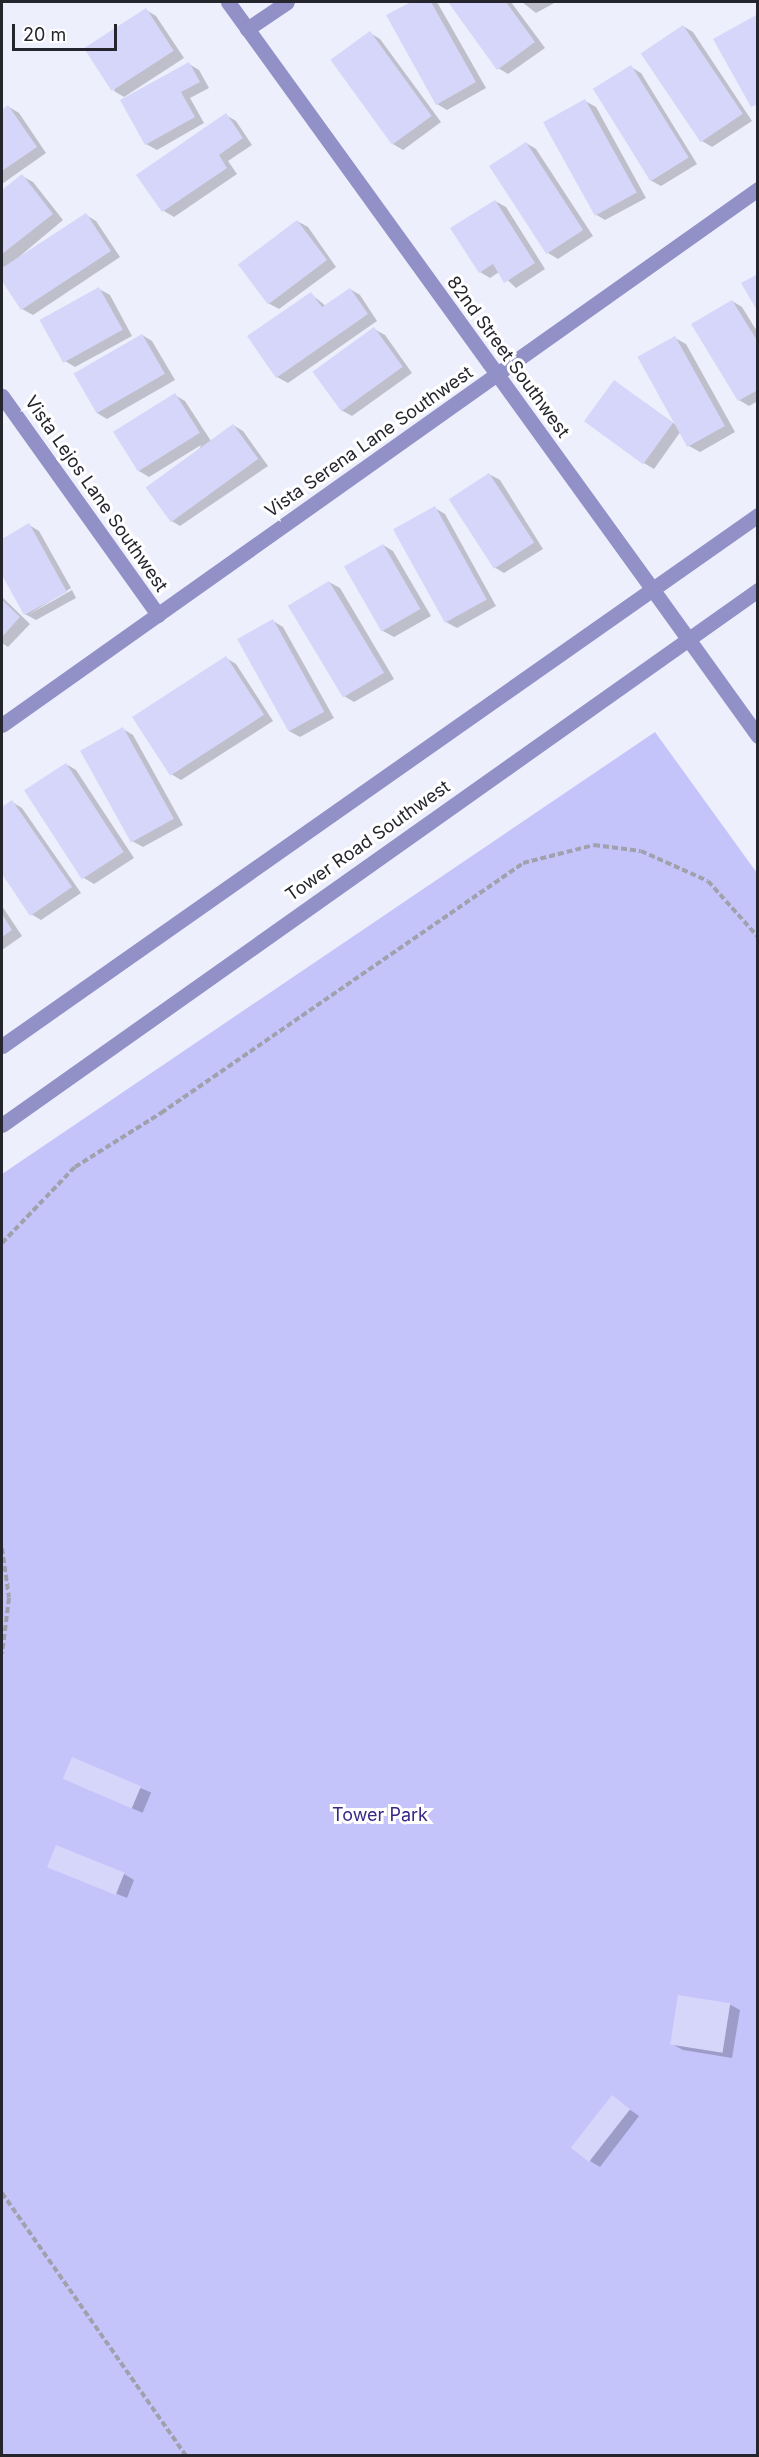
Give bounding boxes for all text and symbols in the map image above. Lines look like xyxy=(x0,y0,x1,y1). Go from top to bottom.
scale bar xyxy=(15,12,120,50)
text: 20 m xyxy=(23,24,66,45)
street label: 82nd Street Southwest xyxy=(442,272,574,442)
street label: Vista Serena Lane Southwest xyxy=(261,362,477,522)
street label: Vista Lejos Lane Southwest xyxy=(20,392,172,596)
street label: Tower Road Southwest xyxy=(282,776,454,906)
park label: Tower Park xyxy=(332,1804,428,1826)

